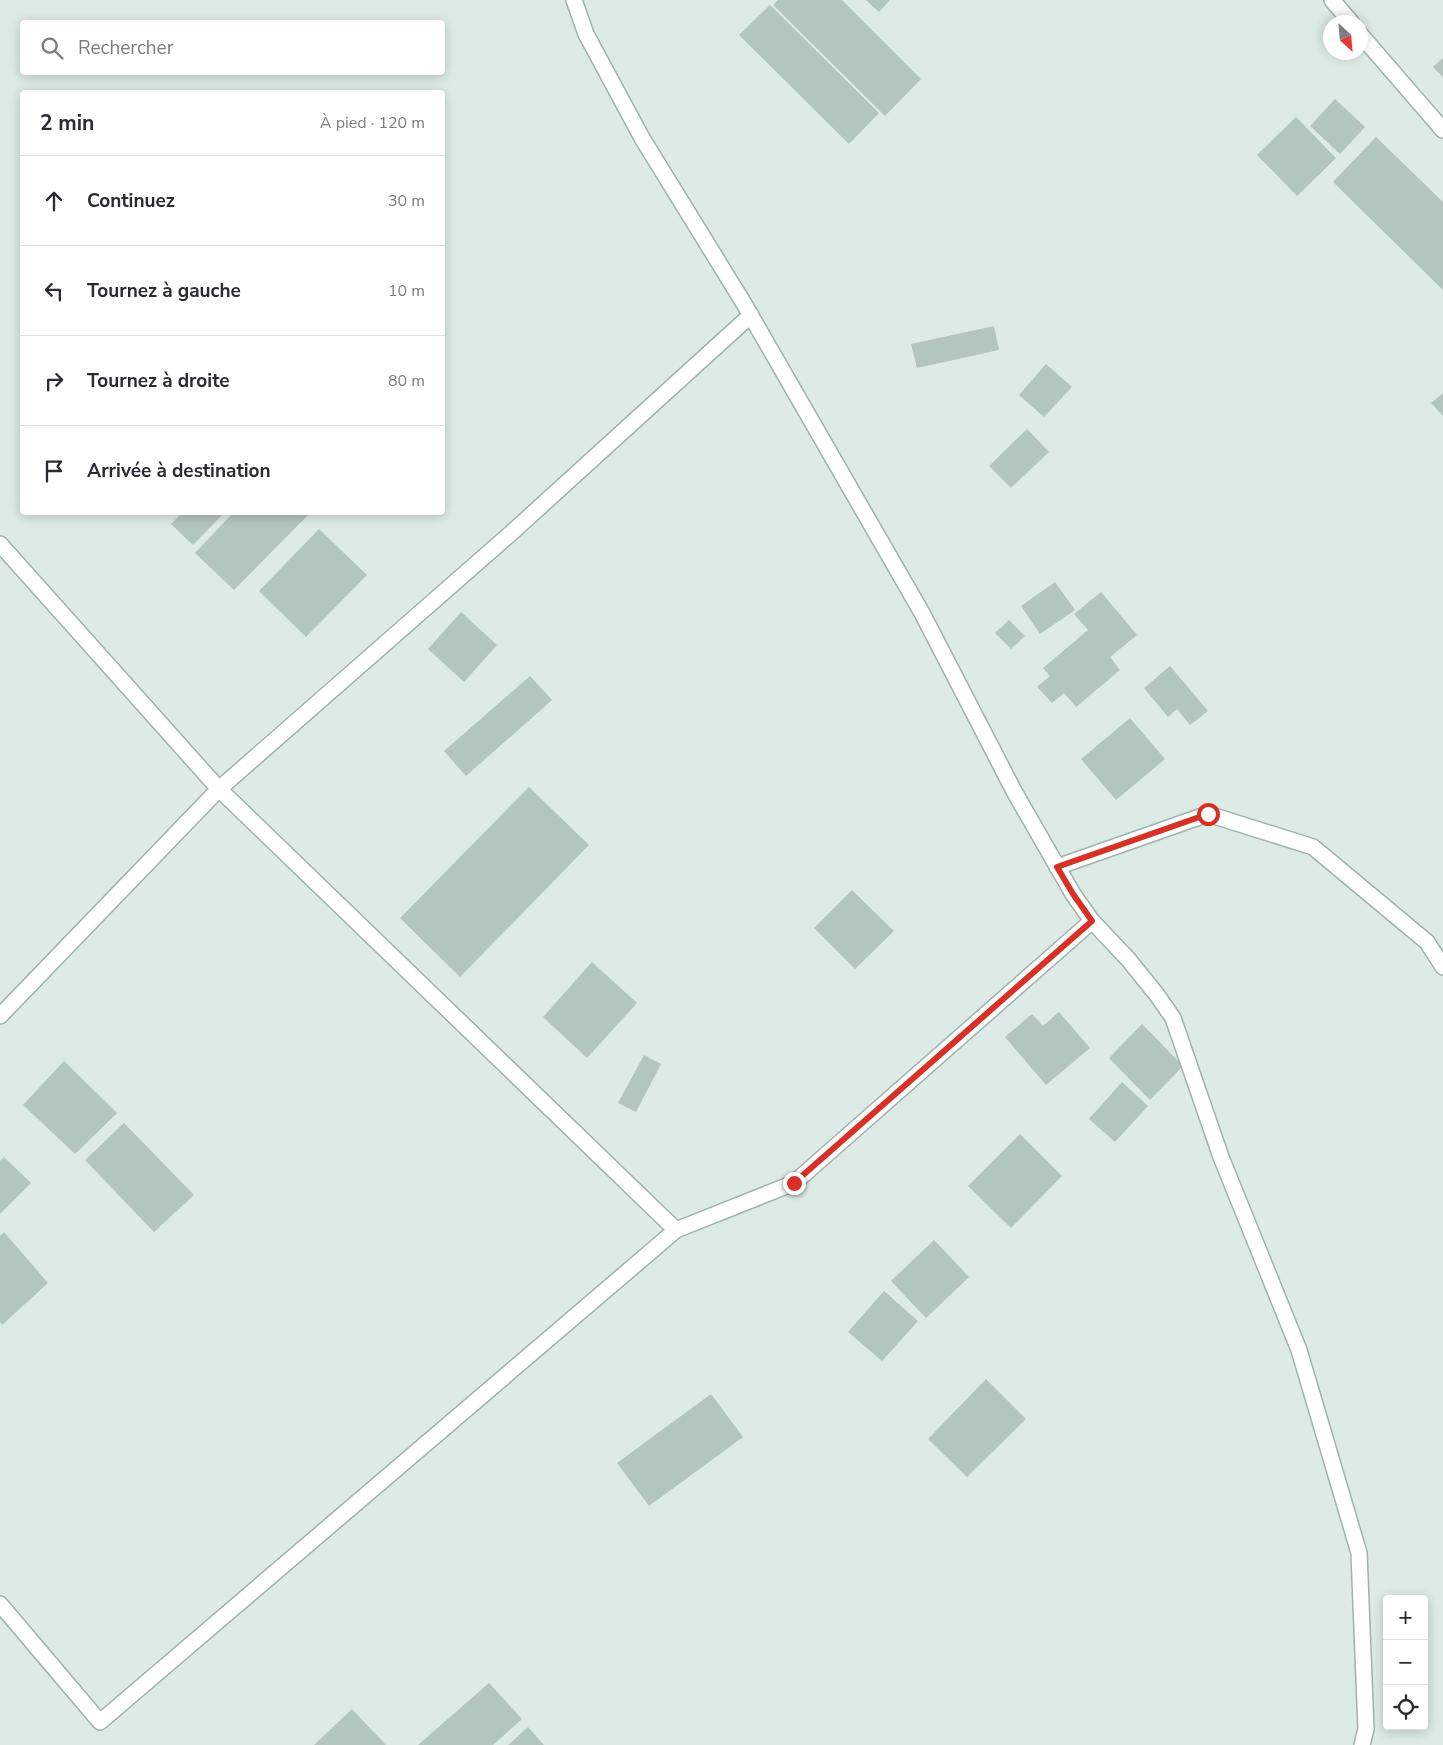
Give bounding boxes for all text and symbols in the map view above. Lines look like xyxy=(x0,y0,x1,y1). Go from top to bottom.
north arrow xyxy=(1323,15,1368,60)
search box xyxy=(20,20,445,75)
icon: search xyxy=(38,34,66,62)
text: Rechercher xyxy=(78,35,173,61)
text: 2 min xyxy=(40,109,94,137)
text: À pied · 120 m xyxy=(320,112,425,134)
icon: ahead xyxy=(40,187,68,215)
text: Continuez xyxy=(87,188,175,214)
text: 30 m xyxy=(388,190,425,212)
icon: left xyxy=(40,277,68,305)
text: Tournez à gauche xyxy=(87,278,241,304)
text: 10 m xyxy=(388,280,425,302)
icon: right xyxy=(40,367,68,395)
text: Tournez à droite xyxy=(87,368,230,394)
text: 80 m xyxy=(388,370,425,392)
icon: arrive xyxy=(40,457,68,485)
text: Arrivée à destination xyxy=(87,458,271,484)
route start xyxy=(1197,803,1220,826)
route end xyxy=(783,1172,806,1195)
map controls xyxy=(1383,1595,1428,1730)
button: + xyxy=(1383,1595,1428,1640)
button: − xyxy=(1383,1640,1428,1685)
button: locate xyxy=(1383,1685,1428,1730)

